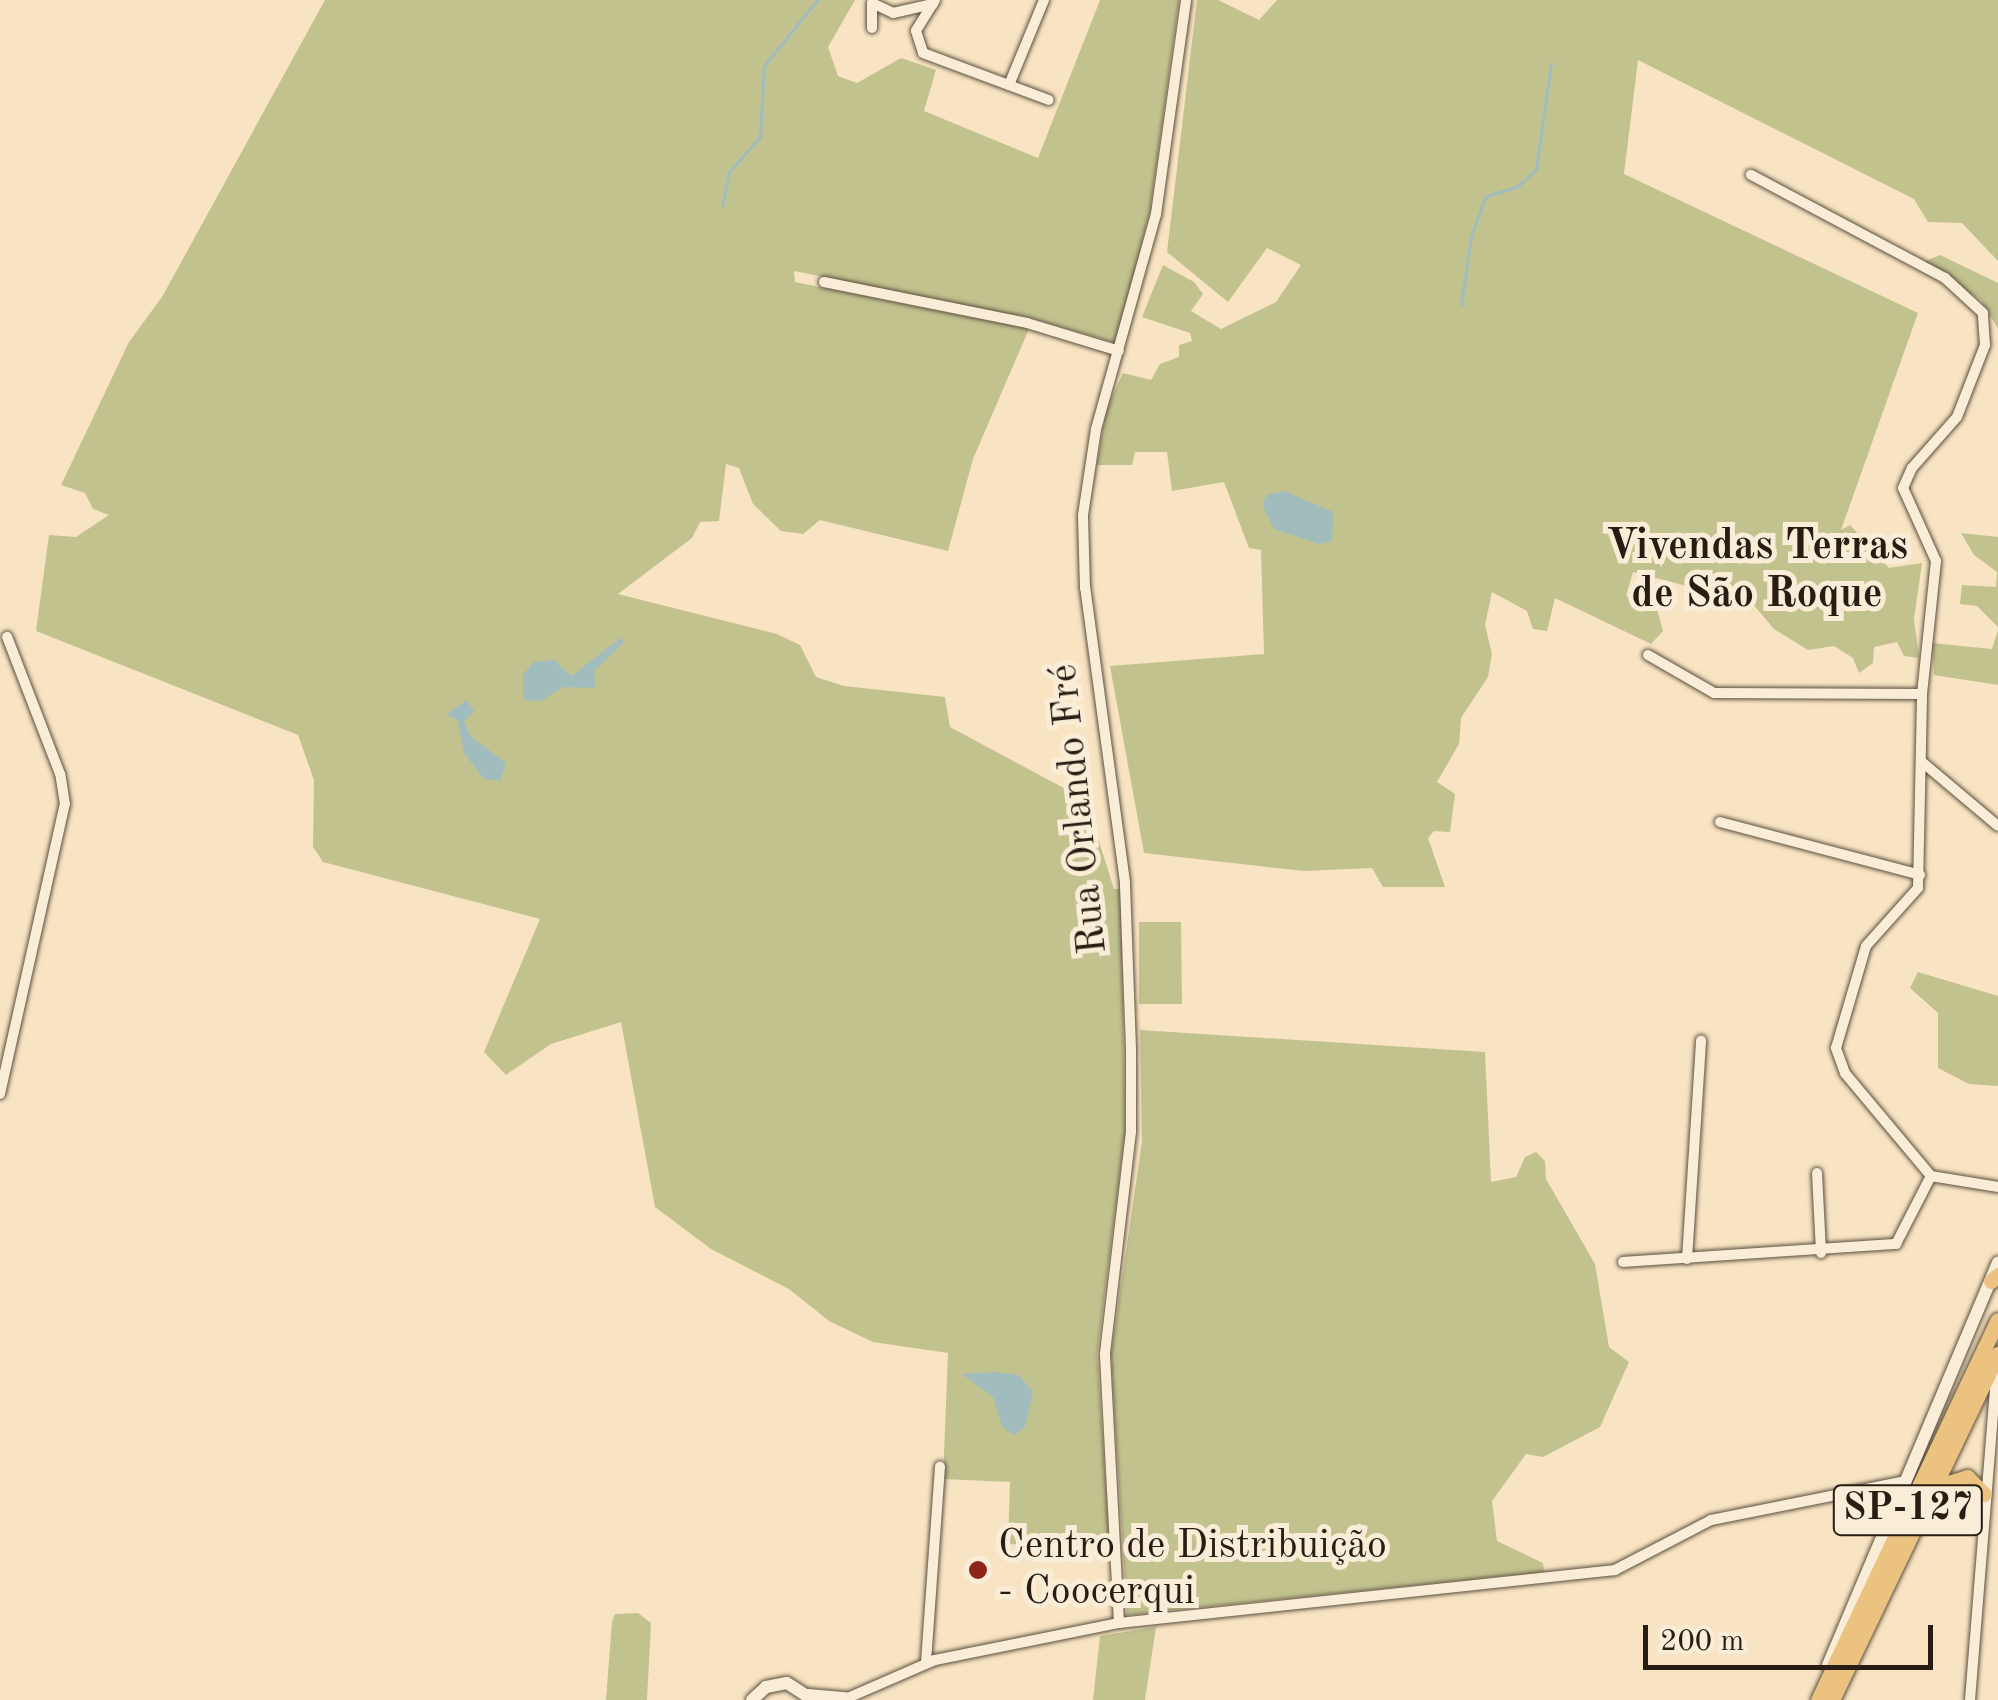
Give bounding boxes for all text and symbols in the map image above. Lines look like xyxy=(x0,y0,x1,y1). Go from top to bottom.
district label: Vivendas Terras de São Roque xyxy=(1606,522,1908,620)
street label: Rua Orlando Fré xyxy=(1041,662,1119,956)
road number: SP-127 xyxy=(1830,1477,1986,1543)
place label: Centro de Distribuição - Coocerqui xyxy=(998,1523,1387,1617)
marker: Centro de Distribuição - Coocerqui xyxy=(967,1559,989,1581)
scale bar xyxy=(1648,1605,1938,1667)
text: 200 m xyxy=(1660,1627,1744,1657)

